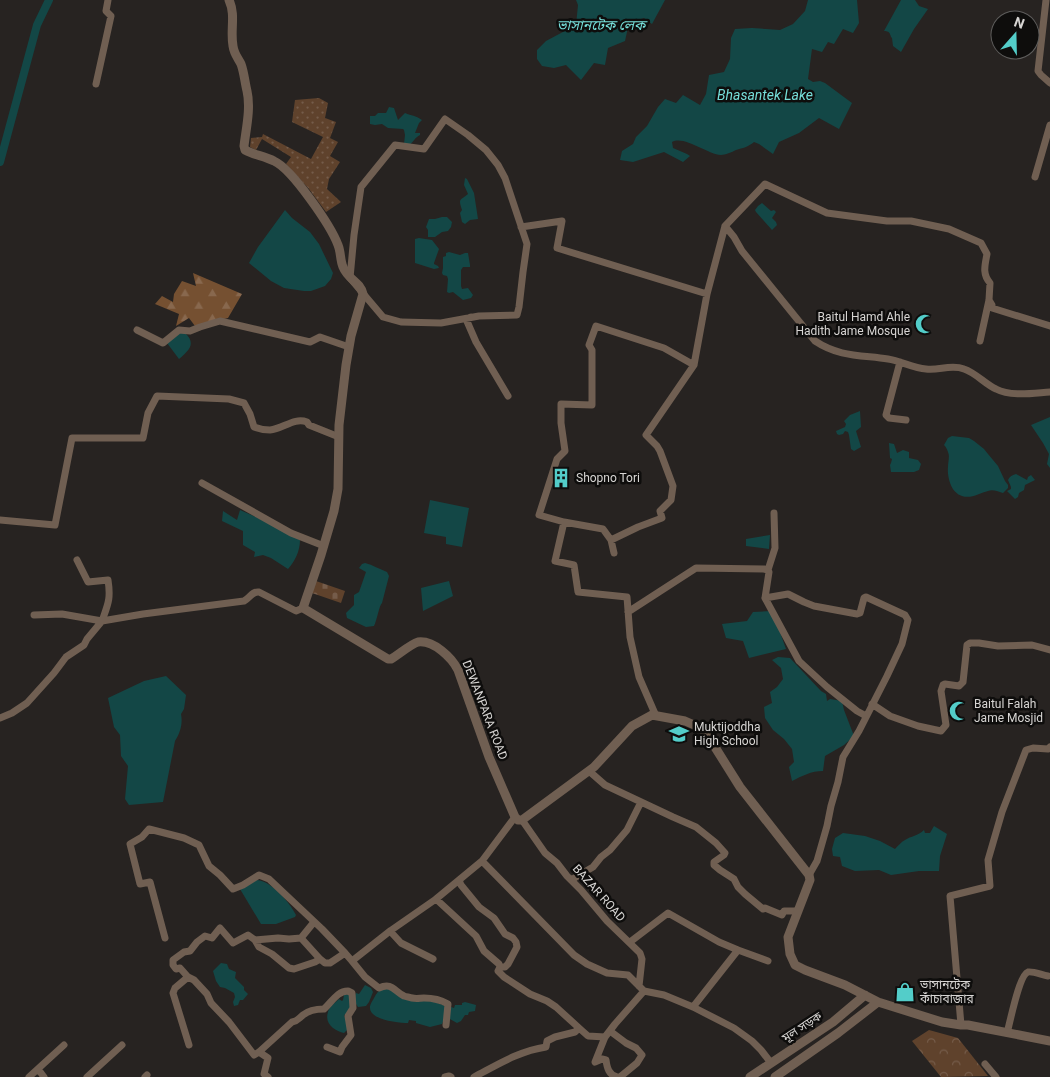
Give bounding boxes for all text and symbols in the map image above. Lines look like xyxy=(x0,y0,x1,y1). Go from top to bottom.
north arrow xyxy=(990,10,1040,60)
text: N xyxy=(1012,14,1027,32)
water label: ভাসানটেক লেক xyxy=(557,17,648,33)
water label: Bhasantek Lake xyxy=(717,87,813,103)
place label: Baitul Hamd Ahle Hadith Jame Mosque xyxy=(795,310,910,338)
mosque icon: Baitul Hamd Ahle Hadith Jame Mosque xyxy=(914,313,936,335)
building icon: Shopno Tori xyxy=(550,467,572,489)
place label: Shopno Tori xyxy=(576,471,640,485)
street label: DEWANPARA ROAD xyxy=(460,658,510,762)
place label: Baitul Falah Jame Mosjid xyxy=(974,697,1043,725)
mosque icon: Baitul Falah Jame Mosjid xyxy=(948,700,970,722)
place label: Muktijoddha High School xyxy=(694,720,760,748)
school or university icon: Muktijoddha High School xyxy=(668,723,690,745)
street label: BAZAR ROAD xyxy=(570,862,628,925)
place label: ভাসানটেক কাঁচাবাজার xyxy=(919,977,974,1006)
shop icon: ভাসানটেক কাঁচাবাজার xyxy=(894,981,916,1003)
street label: মূল সড়ক xyxy=(779,1009,825,1046)

